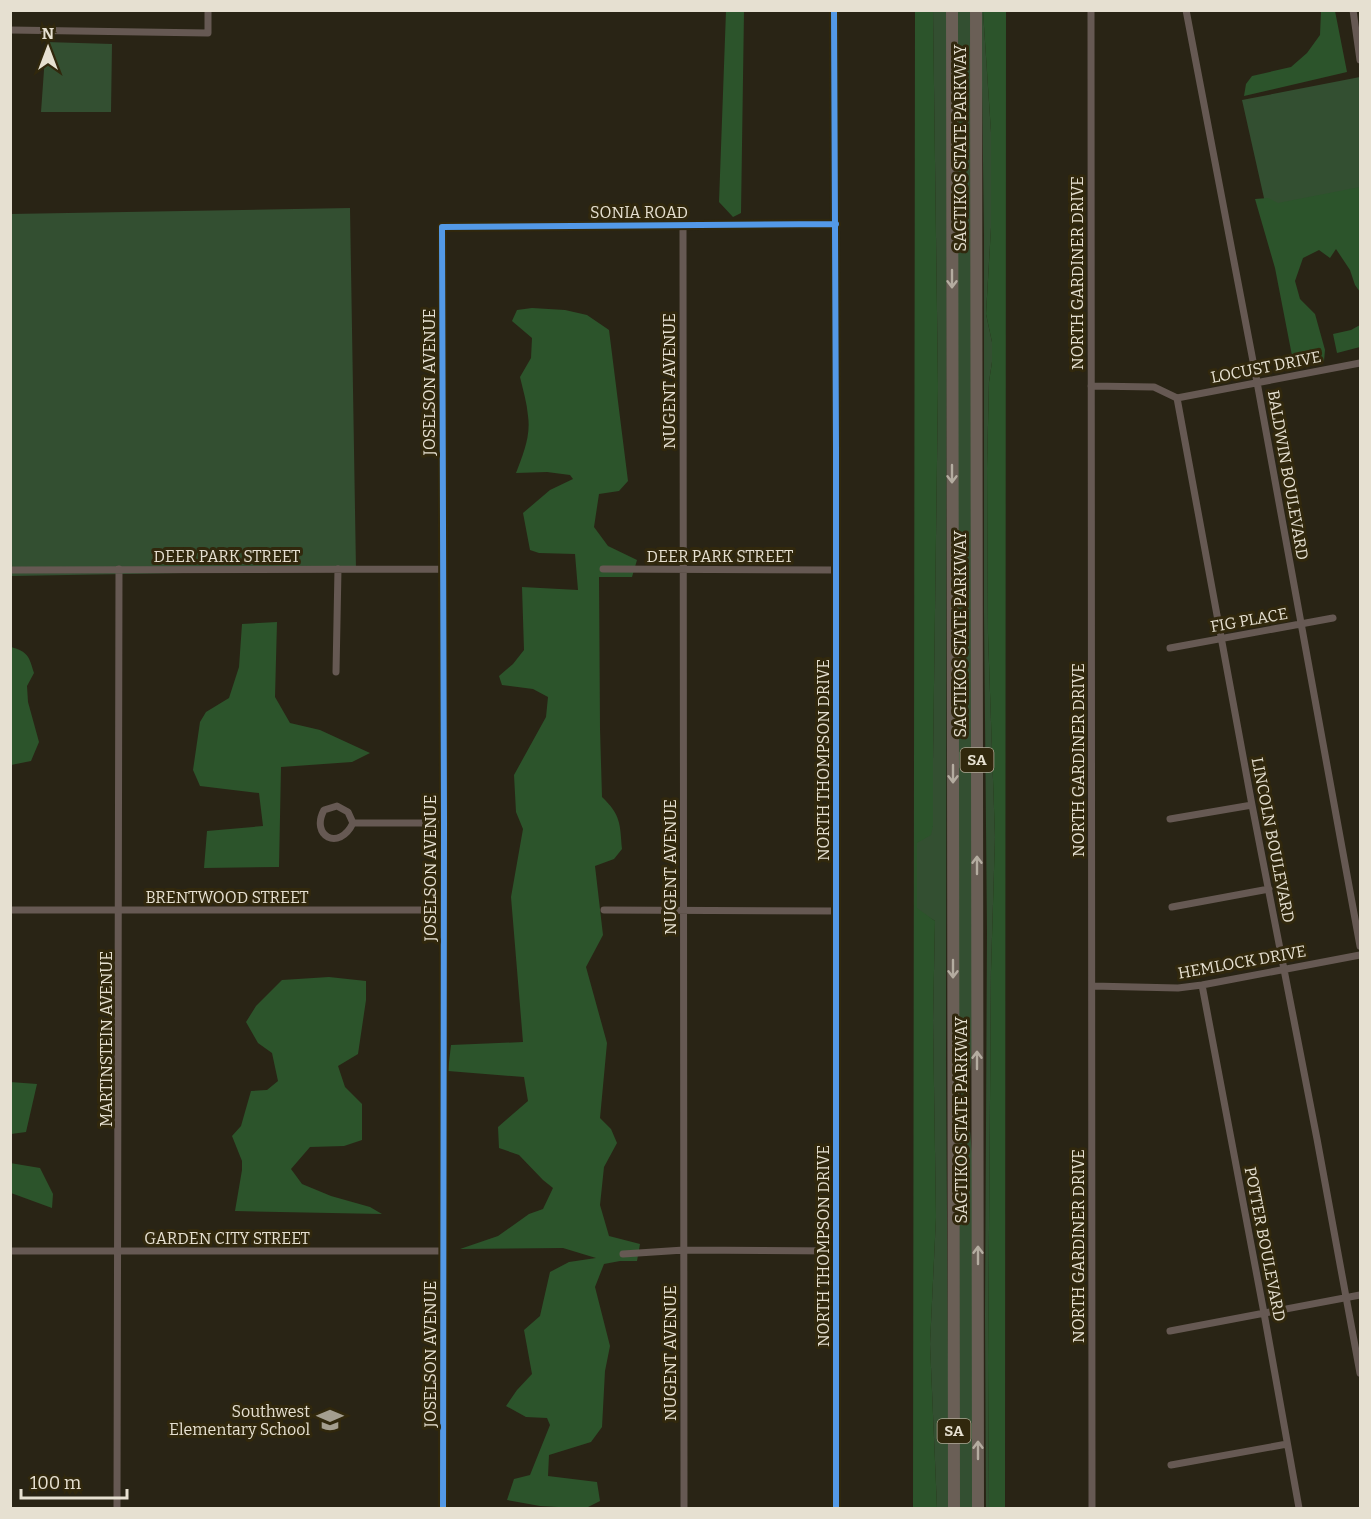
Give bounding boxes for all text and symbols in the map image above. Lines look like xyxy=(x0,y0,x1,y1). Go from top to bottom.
north arrow xyxy=(18,18,78,78)
text: N xyxy=(42,24,54,43)
street label: SAGTIKOS STATE PARKWAY xyxy=(951,44,970,251)
street label: NORTH GARDINER DRIVE xyxy=(1068,176,1087,370)
street label: SONIA ROAD xyxy=(590,203,688,222)
one-way arrow xyxy=(946,268,958,288)
street label: JOSELSON AVENUE xyxy=(420,309,439,456)
street label: NUGENT AVENUE xyxy=(660,313,679,449)
street label: LOCUST DRIVE xyxy=(1209,347,1323,387)
street label: BALDWIN BOULEVARD xyxy=(1264,389,1312,561)
one-way arrow xyxy=(946,463,958,483)
street label: SAGTIKOS STATE PARKWAY xyxy=(951,530,970,737)
street label: DEER PARK STREET xyxy=(154,547,300,566)
street label: DEER PARK STREET xyxy=(647,547,793,566)
street label: FIG PLACE xyxy=(1209,604,1289,636)
street label: NORTH THOMPSON DRIVE xyxy=(814,659,833,861)
street label: NORTH GARDINER DRIVE xyxy=(1069,663,1088,857)
road number: SA xyxy=(960,748,994,772)
street label: LINCOLN BOULEVARD xyxy=(1248,756,1298,924)
one-way arrow xyxy=(947,763,959,783)
street label: JOSELSON AVENUE xyxy=(421,795,440,942)
street label: NUGENT AVENUE xyxy=(661,799,680,935)
one-way arrow xyxy=(971,856,983,876)
street label: BRENTWOOD STREET xyxy=(145,888,309,907)
street label: HEMLOCK DRIVE xyxy=(1176,941,1308,983)
street label: MARTINSTEIN AVENUE xyxy=(97,951,116,1127)
one-way arrow xyxy=(947,958,959,978)
street label: SAGTIKOS STATE PARKWAY xyxy=(952,1016,971,1223)
one-way arrow xyxy=(971,1051,983,1071)
street label: NORTH THOMPSON DRIVE xyxy=(814,1145,833,1347)
street label: NORTH GARDINER DRIVE xyxy=(1069,1149,1088,1343)
street label: POTTER BOULEVARD xyxy=(1241,1165,1289,1323)
street label: GARDEN CITY STREET xyxy=(144,1229,310,1248)
one-way arrow xyxy=(972,1246,983,1266)
street label: JOSELSON AVENUE xyxy=(421,1281,440,1428)
street label: NUGENT AVENUE xyxy=(661,1285,680,1421)
place label: Southwest Elementary School xyxy=(169,1402,310,1439)
school or university icon: Southwest Elementary School xyxy=(315,1405,345,1435)
road number: SA xyxy=(938,1419,970,1443)
one-way arrow xyxy=(972,1441,984,1461)
scale bar xyxy=(21,1462,128,1500)
text: 100 m xyxy=(30,1472,81,1494)

